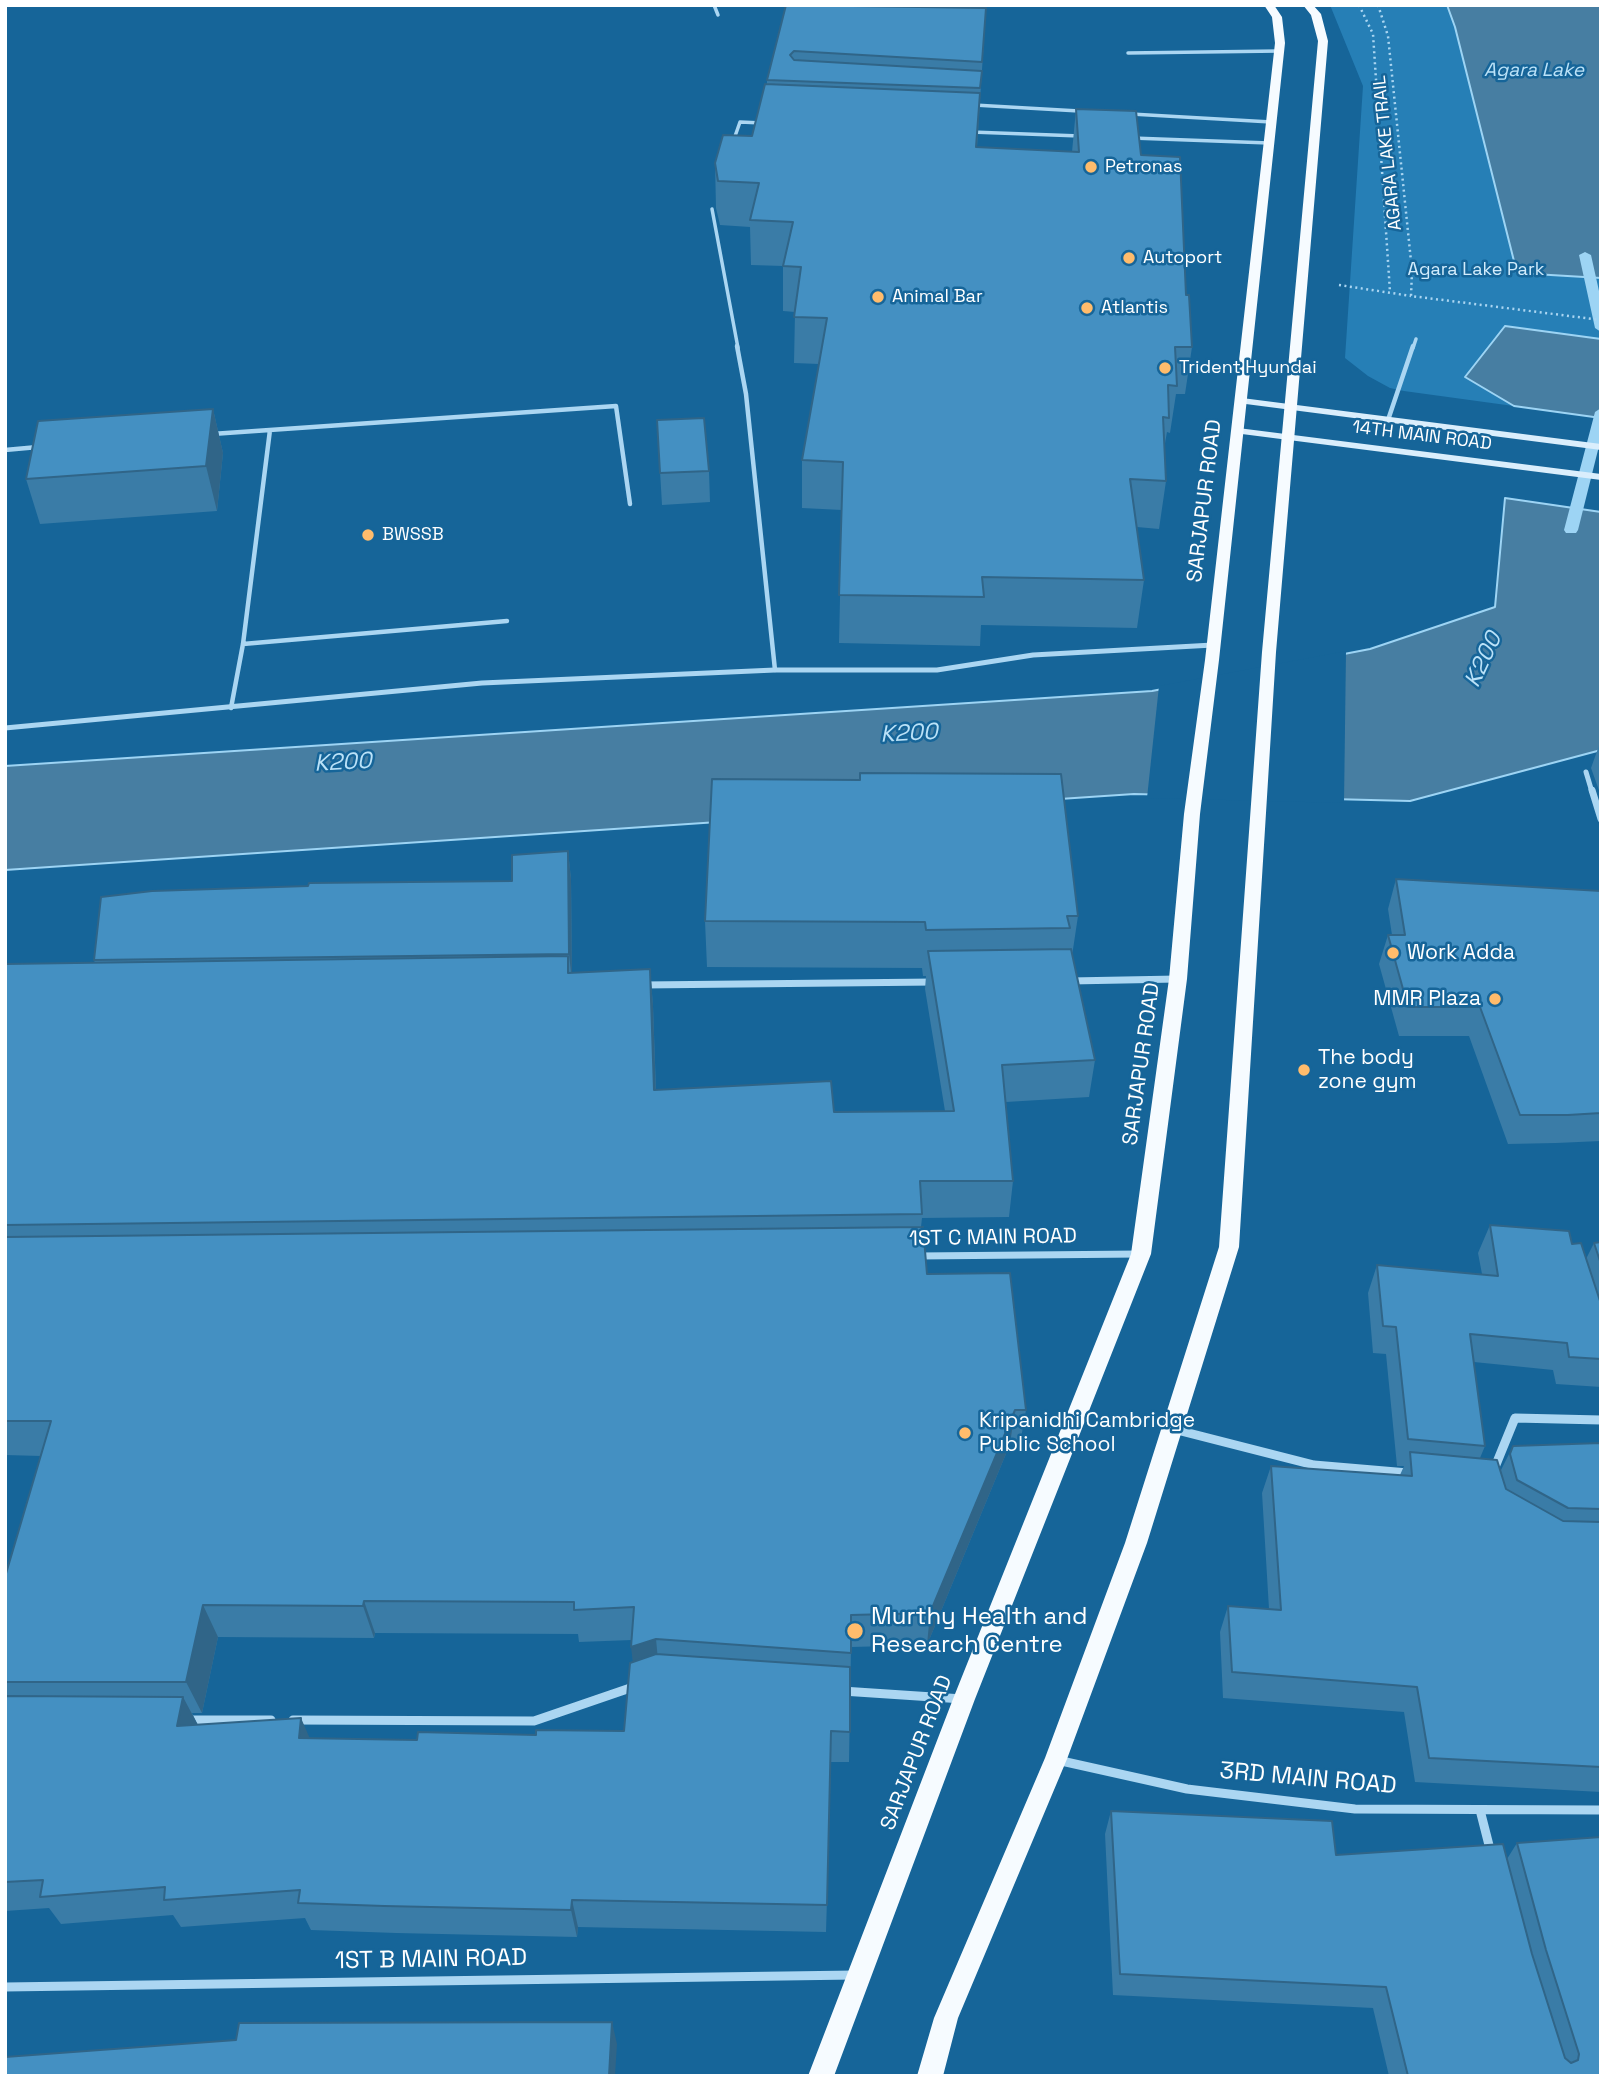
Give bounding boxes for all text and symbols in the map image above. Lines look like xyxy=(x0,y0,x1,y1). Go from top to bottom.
water label: Agara Lake xyxy=(1484,60,1584,82)
street label: AGARA LAKE TRAIL xyxy=(1369,74,1407,232)
place label: Petronas xyxy=(1105,156,1182,178)
marker: Petronas xyxy=(1083,159,1099,175)
place label: Autoport xyxy=(1143,247,1222,269)
marker: Autoport xyxy=(1121,250,1137,266)
park label: Agara Lake Park xyxy=(1408,259,1544,281)
place label: Animal Bar xyxy=(892,286,983,308)
marker: Animal Bar xyxy=(870,289,886,305)
place label: Atlantis xyxy=(1101,297,1168,319)
marker: Atlantis xyxy=(1079,300,1095,316)
place label: Trident Hyundai xyxy=(1179,357,1317,379)
marker: Trident Hyundai xyxy=(1157,360,1173,376)
street label: 14TH MAIN ROAD xyxy=(1351,417,1493,455)
street label: SARJAPUR ROAD xyxy=(1183,418,1227,584)
place label: BWSSB xyxy=(382,524,444,546)
marker: BWSSB xyxy=(360,527,376,543)
water label: K200 xyxy=(1459,628,1509,692)
water label: K200 xyxy=(880,719,938,749)
water label: K200 xyxy=(314,748,372,778)
place label: Work Adda xyxy=(1407,940,1515,966)
marker: Work Adda xyxy=(1385,945,1401,961)
street label: SARJAPUR ROAD xyxy=(1118,981,1166,1147)
place label: MMR Plaza xyxy=(1373,986,1481,1012)
marker: MMR Plaza xyxy=(1487,991,1503,1007)
place label: The body zone gym xyxy=(1318,1045,1417,1095)
marker: The body zone gym xyxy=(1296,1062,1312,1078)
street label: 1ST C MAIN ROAD xyxy=(909,1224,1077,1252)
place label: Kripanidhi Cambridge Public School xyxy=(979,1408,1195,1458)
marker: Kripanidhi Cambridge Public School xyxy=(957,1425,973,1441)
place label: Murthy Health and Research Centre xyxy=(871,1603,1087,1659)
marker: Murthy Health and Research Centre xyxy=(845,1621,865,1641)
street label: SARJAPUR ROAD xyxy=(876,1672,958,1834)
street label: 3RD MAIN ROAD xyxy=(1218,1757,1398,1801)
street label: 1ST B MAIN ROAD xyxy=(335,1944,527,1976)

